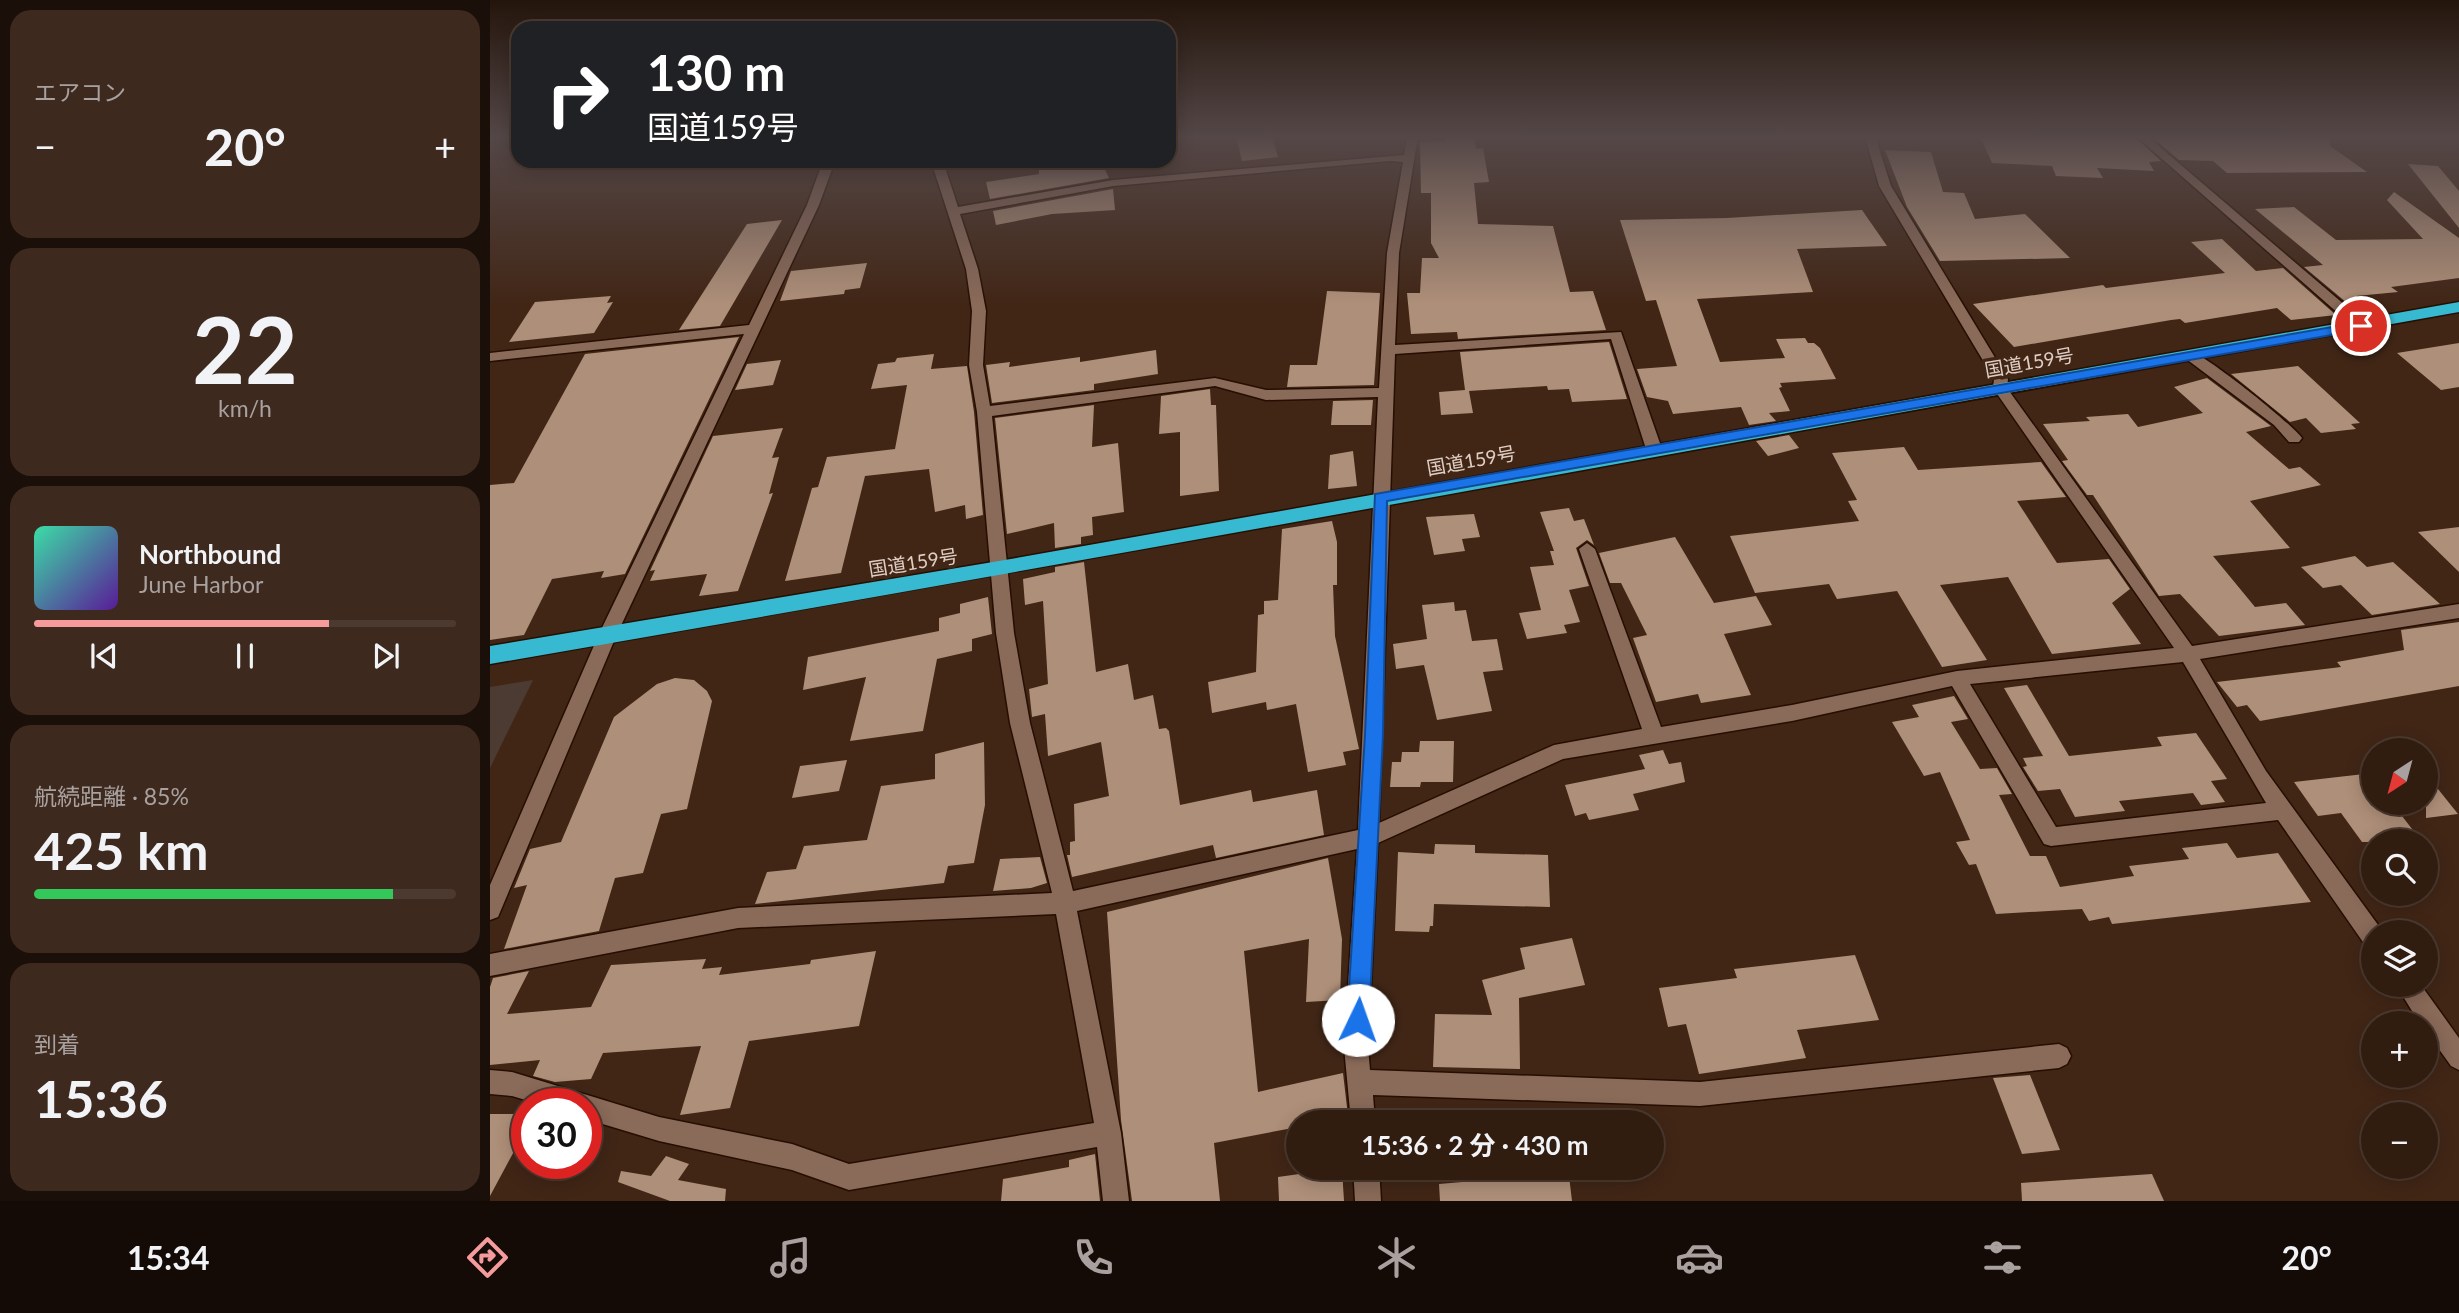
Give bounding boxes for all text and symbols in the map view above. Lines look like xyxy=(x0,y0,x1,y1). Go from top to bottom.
text: 130 m xyxy=(647,43,785,101)
icon: right xyxy=(532,49,623,140)
text: エアコン xyxy=(34,78,126,106)
text: 国道159号 xyxy=(647,107,799,146)
text: 20° xyxy=(204,115,286,177)
text: − xyxy=(34,123,56,169)
text: + xyxy=(434,123,456,169)
text: 22 xyxy=(192,294,298,403)
pin xyxy=(2331,296,2391,356)
icon: arrive xyxy=(2342,307,2380,345)
street label: 国道159号 xyxy=(1983,343,2075,381)
text: km/h xyxy=(218,394,272,422)
street label: 国道159号 xyxy=(1425,441,1517,479)
text: Northbound xyxy=(139,538,281,570)
street label: 国道159号 xyxy=(867,544,959,580)
text: June Harbor xyxy=(139,570,263,598)
icon: previous xyxy=(85,637,123,675)
icon: pause xyxy=(226,637,264,675)
icon: next xyxy=(367,637,405,675)
north arrow xyxy=(2361,738,2438,816)
map controls xyxy=(2361,738,2438,1179)
text: 航続距離 · 85% xyxy=(34,782,189,810)
text: 425 km xyxy=(34,819,208,881)
button: search xyxy=(2361,829,2438,906)
button: layers xyxy=(2361,920,2438,997)
position arrow xyxy=(1321,983,1395,1057)
button: + xyxy=(2361,1011,2438,1088)
text: 到着 xyxy=(34,1030,80,1058)
text: 15:36 xyxy=(34,1067,168,1129)
speed limit sign: 30 xyxy=(511,1088,602,1179)
button: − xyxy=(2361,1102,2438,1179)
text: 15:36 · 2 分 · 430 m xyxy=(1361,1129,1589,1161)
icon: directions xyxy=(463,1233,512,1282)
icon: music xyxy=(766,1233,815,1282)
icon: phone xyxy=(1069,1233,1118,1282)
icon: climate xyxy=(1372,1233,1421,1282)
icon: car xyxy=(1675,1233,1724,1282)
icon: filters xyxy=(1978,1233,2027,1282)
text: 15:34 xyxy=(127,1238,209,1277)
text: 20° xyxy=(2281,1238,2332,1277)

